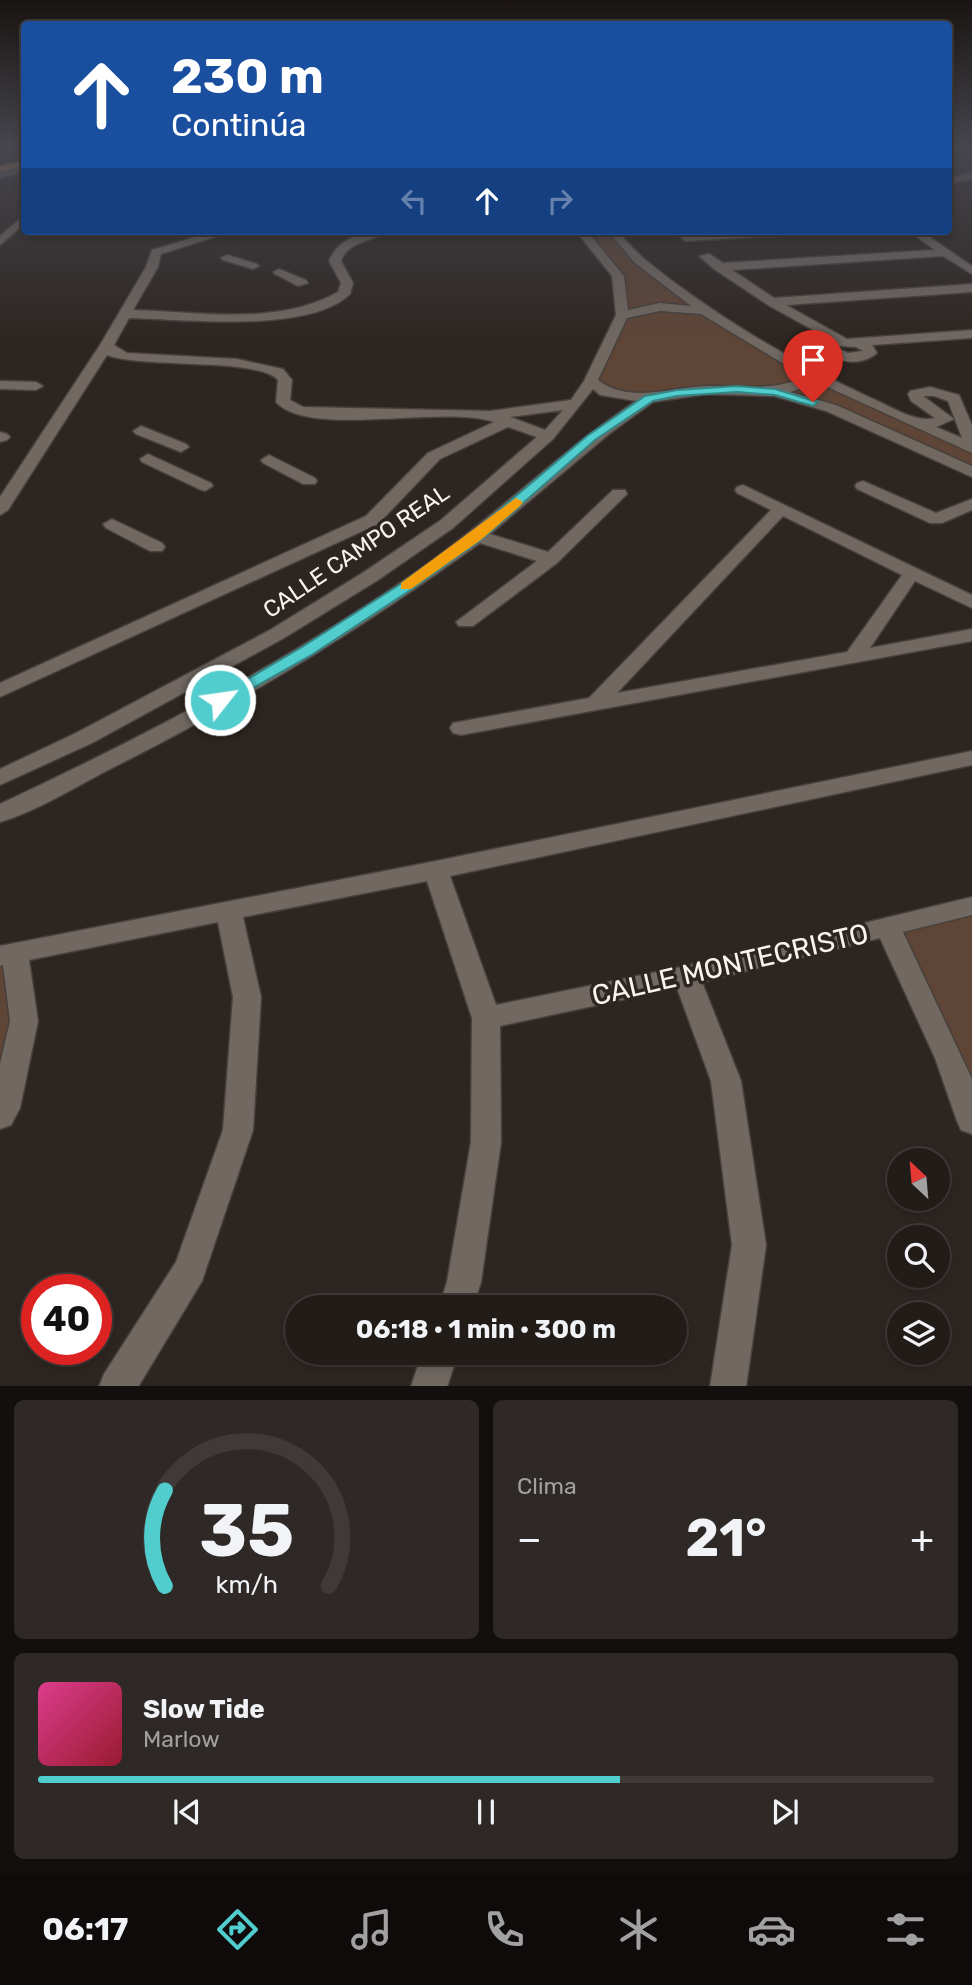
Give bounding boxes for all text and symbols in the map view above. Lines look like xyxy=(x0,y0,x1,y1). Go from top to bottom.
text: 230 m xyxy=(171,47,324,105)
icon: ahead xyxy=(56,49,147,140)
text: Continúa xyxy=(171,106,306,144)
icon: left xyxy=(395,182,433,220)
icon: ahead xyxy=(468,182,506,220)
icon: right xyxy=(541,182,579,220)
pin xyxy=(783,330,843,402)
icon: arrive xyxy=(794,341,832,379)
street label: CALLE CAMPO REAL xyxy=(258,478,454,624)
position arrow xyxy=(183,663,257,737)
street label: CALLE MONTECRISTO xyxy=(589,917,872,1012)
north arrow xyxy=(887,1148,950,1211)
map controls xyxy=(887,1148,950,1365)
button: search xyxy=(887,1225,950,1288)
speed limit sign: 40 xyxy=(21,1274,112,1365)
button: layers xyxy=(887,1302,950,1365)
text: 06:18 · 1 min · 300 m xyxy=(356,1314,616,1345)
text: Clima xyxy=(517,1472,577,1500)
text: 35 xyxy=(199,1488,294,1574)
text: 21° xyxy=(686,1507,767,1569)
text: − xyxy=(517,1516,542,1562)
text: + xyxy=(910,1516,934,1562)
text: km/h xyxy=(215,1569,278,1598)
text: Slow Tide xyxy=(143,1694,265,1725)
text: Marlow xyxy=(143,1725,220,1753)
icon: previous xyxy=(168,1793,206,1831)
icon: pause xyxy=(467,1793,505,1831)
icon: next xyxy=(766,1793,804,1831)
icon: directions xyxy=(213,1905,262,1954)
icon: music xyxy=(347,1905,396,1954)
icon: phone xyxy=(480,1905,529,1954)
icon: climate xyxy=(614,1905,663,1954)
icon: car xyxy=(747,1905,796,1954)
icon: filters xyxy=(881,1905,930,1954)
text: 06:17 xyxy=(42,1910,128,1948)

